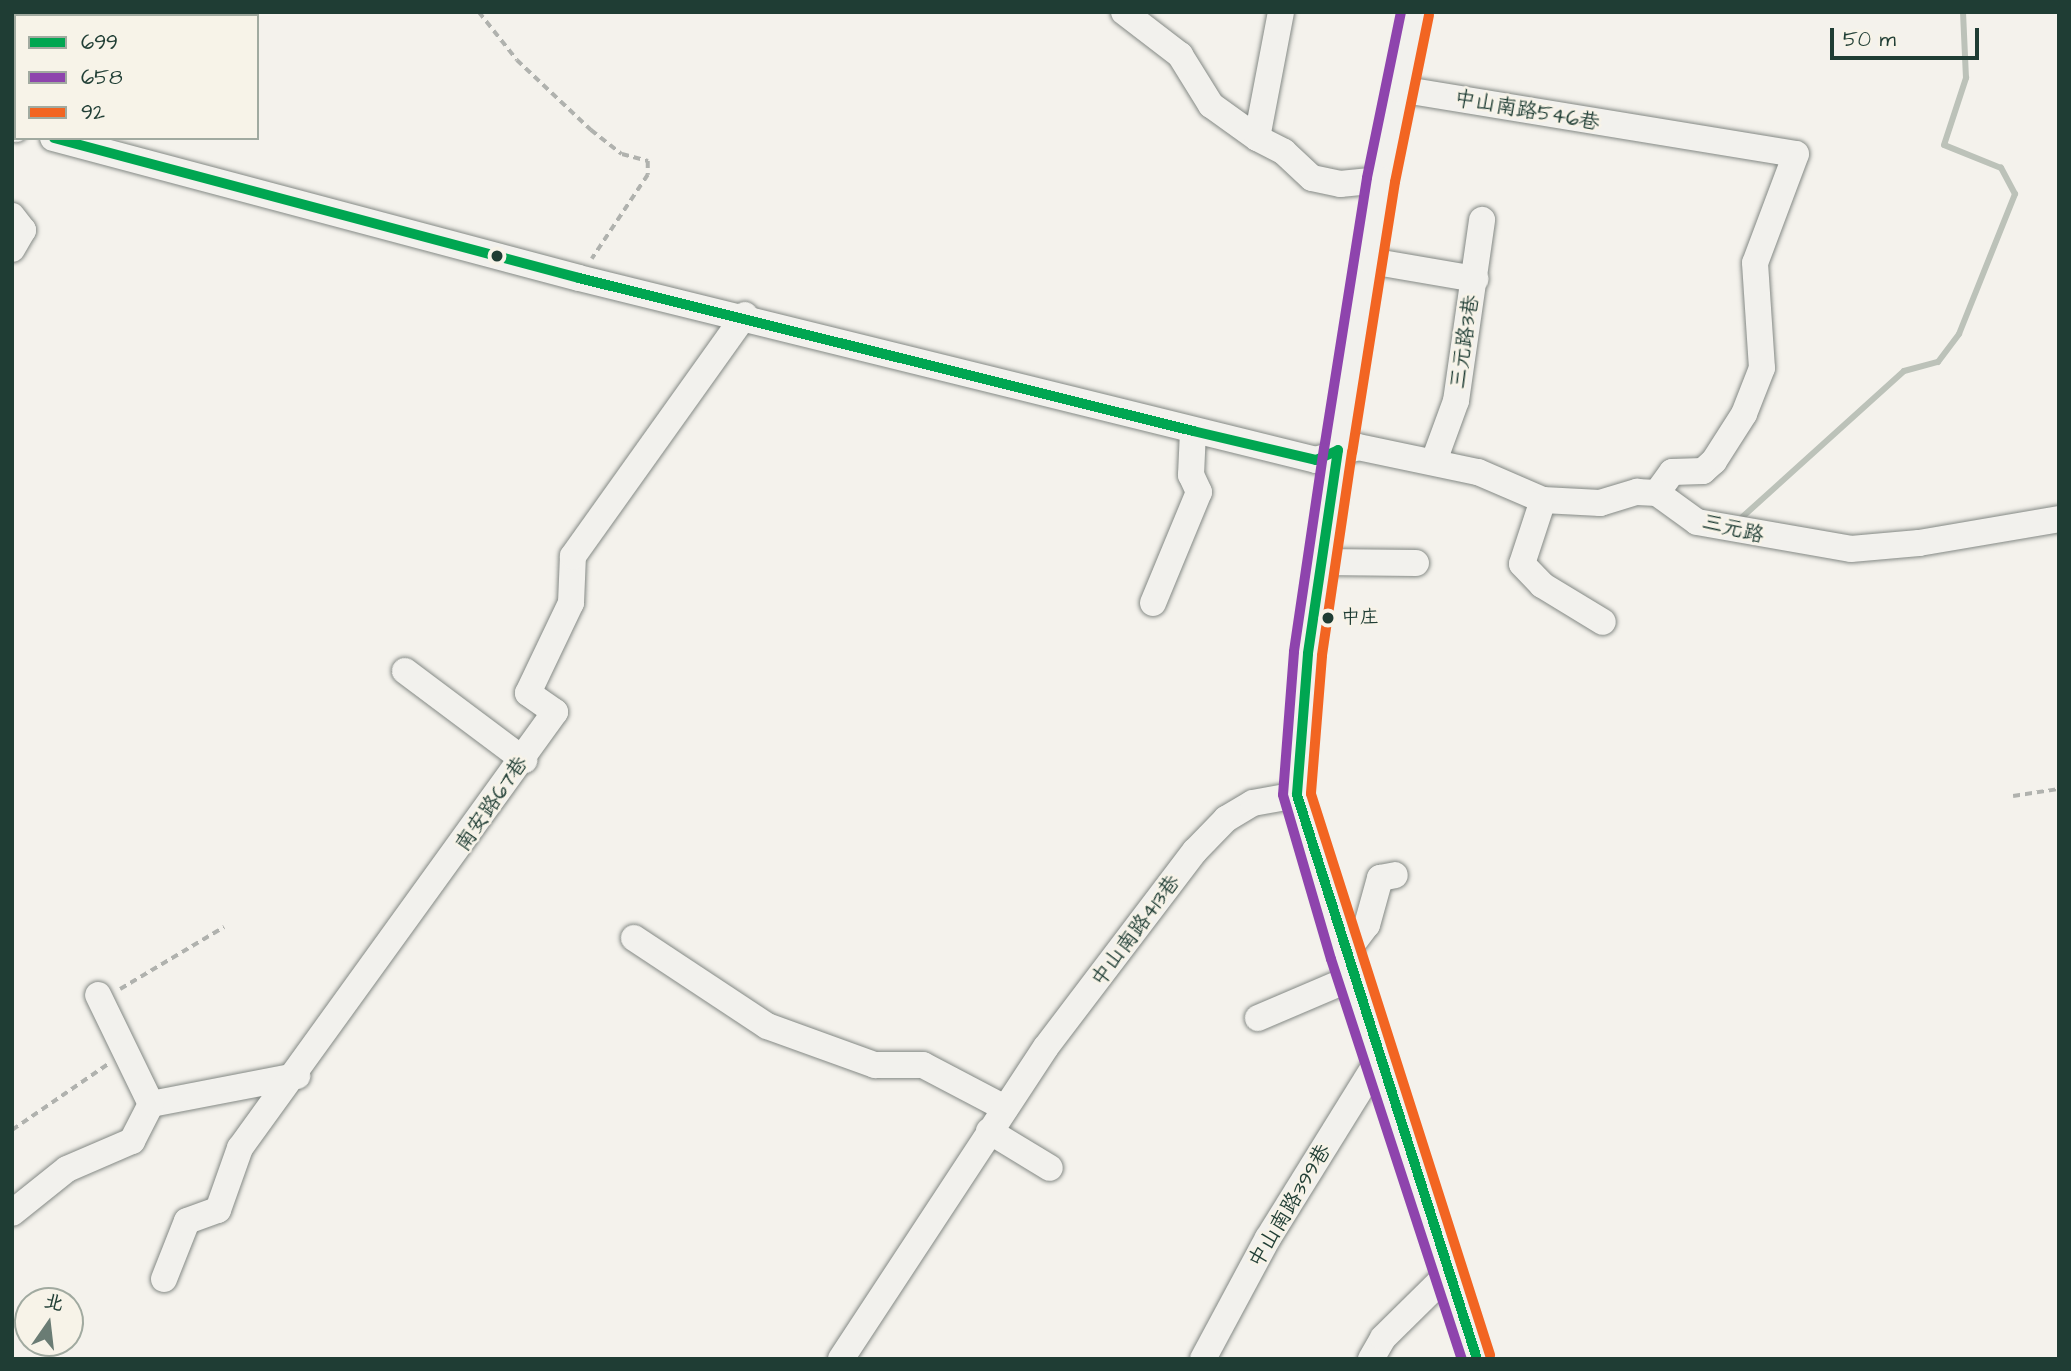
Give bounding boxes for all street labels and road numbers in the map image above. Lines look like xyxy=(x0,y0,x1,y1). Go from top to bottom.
street label: 中山南路546巷 xyxy=(1452,86,1602,136)
street label: 三元路3巷 xyxy=(1445,293,1485,391)
street label: 三元路 xyxy=(1699,509,1767,549)
street label: 南安路67巷 xyxy=(450,752,534,856)
street label: 中山南路413巷 xyxy=(1086,870,1186,992)
street label: 中山南路399巷 xyxy=(1243,1140,1337,1272)

